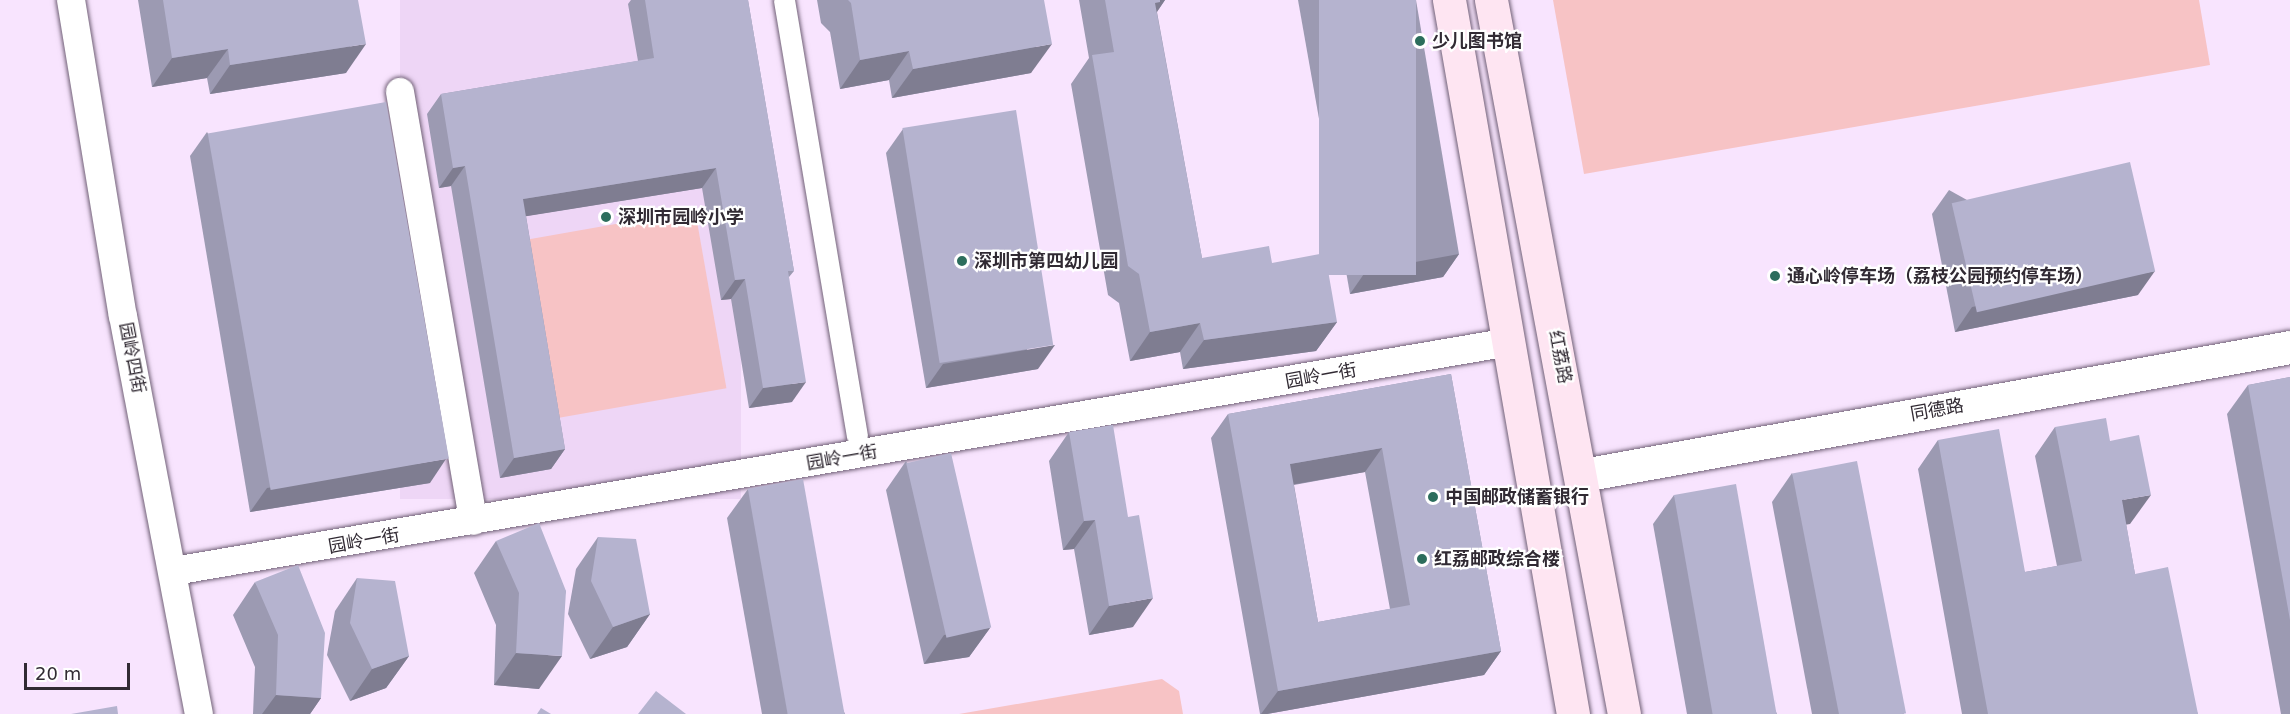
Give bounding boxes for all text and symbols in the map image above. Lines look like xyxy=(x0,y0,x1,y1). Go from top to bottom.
place label: 少儿图书馆 xyxy=(1432,30,1522,52)
marker: 少儿图书馆 xyxy=(1413,34,1427,48)
place label: 深圳市园岭小学 xyxy=(618,206,744,228)
marker: 深圳市园岭小学 xyxy=(599,210,613,224)
place label: 深圳市第四幼儿园 xyxy=(974,250,1118,272)
marker: 深圳市第四幼儿园 xyxy=(955,254,969,268)
place label: 通心岭停车场（荔枝公园预约停车场） xyxy=(1787,265,2093,287)
marker: 通心岭停车场（荔枝公园预约停车场） xyxy=(1768,269,1782,283)
street label: 园岭四街 xyxy=(115,321,149,395)
street label: 红荔路 xyxy=(1544,328,1576,386)
street label: 园岭一街 xyxy=(1284,359,1358,393)
street label: 同德路 xyxy=(1909,395,1965,425)
street label: 园岭一街 xyxy=(805,441,879,475)
place label: 中国邮政储蓄银行 xyxy=(1445,486,1589,508)
marker: 中国邮政储蓄银行 xyxy=(1426,490,1440,504)
street label: 园岭一街 xyxy=(327,524,401,558)
place label: 红荔邮政综合楼 xyxy=(1434,548,1560,570)
marker: 红荔邮政综合楼 xyxy=(1415,552,1429,566)
scale bar xyxy=(27,651,134,689)
text: 20 m xyxy=(35,663,81,684)

